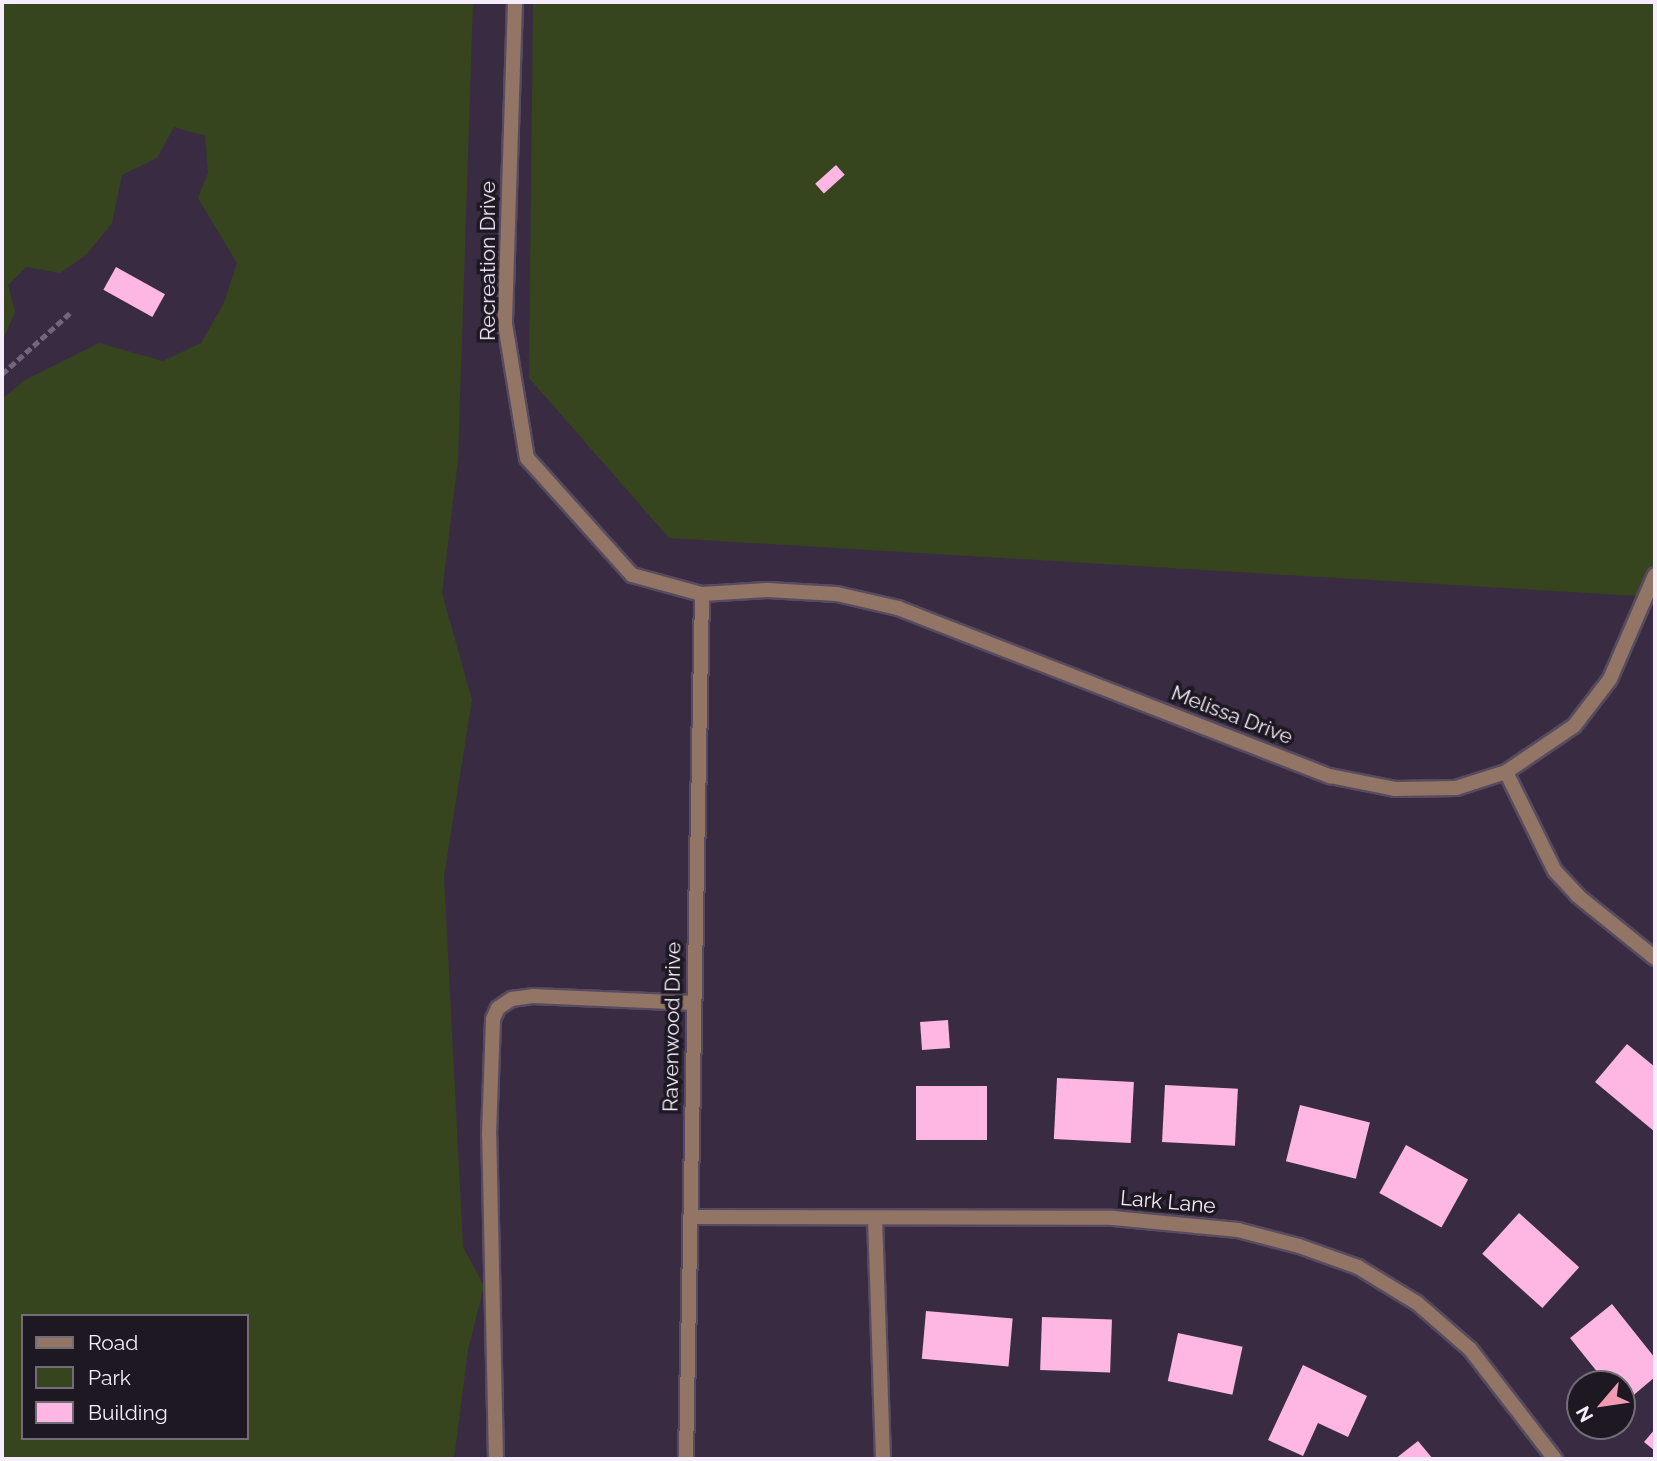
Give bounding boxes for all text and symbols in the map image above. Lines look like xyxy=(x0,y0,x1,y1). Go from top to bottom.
street label: Recreation Drive xyxy=(475,181,501,341)
street label: Melissa Drive xyxy=(1168,680,1296,750)
street label: Ravenwood Drive xyxy=(658,942,686,1112)
street label: Lark Lane xyxy=(1119,1185,1217,1219)
legend xyxy=(21,1314,248,1440)
text: Road xyxy=(88,1330,138,1355)
text: Park xyxy=(88,1365,131,1390)
north arrow xyxy=(1566,1370,1636,1440)
text: Building xyxy=(88,1400,168,1425)
text: N xyxy=(1571,1403,1598,1426)

